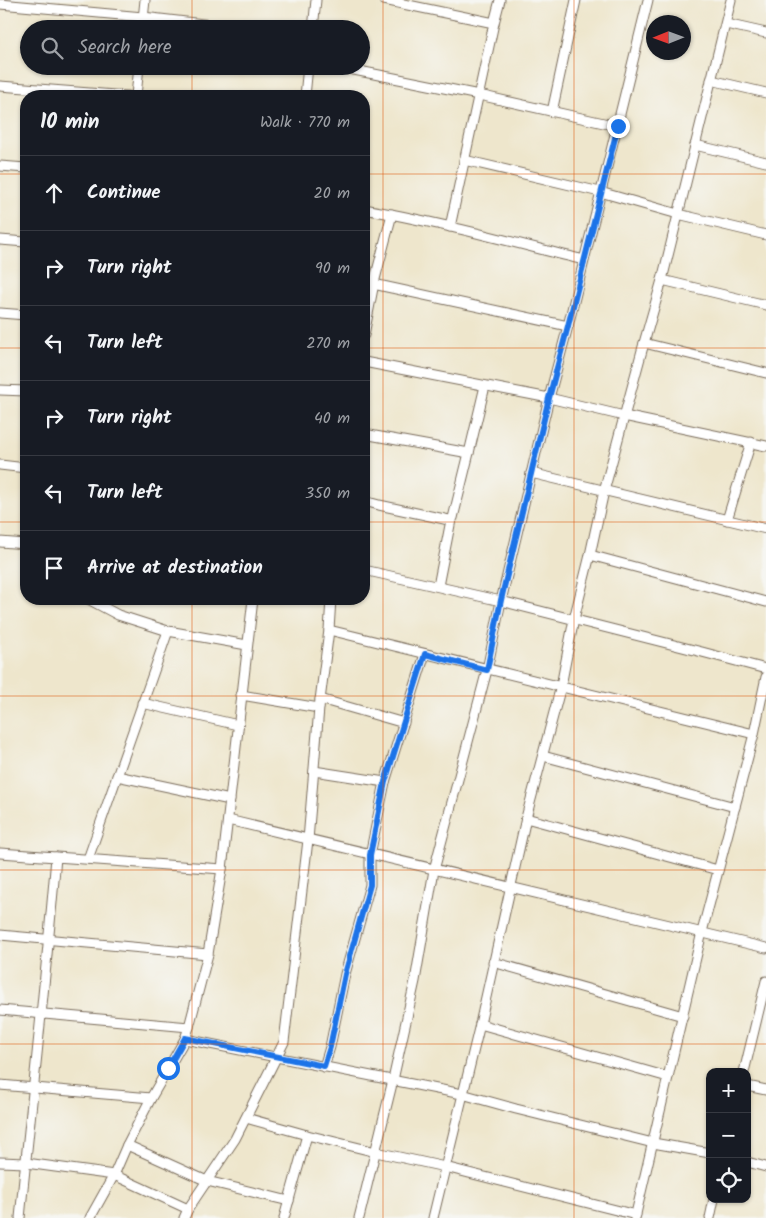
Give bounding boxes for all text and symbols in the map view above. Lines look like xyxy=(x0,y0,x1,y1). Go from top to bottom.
north arrow xyxy=(646,15,691,60)
search box xyxy=(20,20,370,75)
text: Search here xyxy=(78,33,172,63)
icon: search xyxy=(38,34,66,62)
text: 10 min xyxy=(40,106,100,139)
text: Walk · 770 m xyxy=(260,110,350,135)
route end xyxy=(607,115,630,138)
text: Continue xyxy=(87,178,160,208)
icon: ahead xyxy=(40,179,68,207)
text: 20 m xyxy=(314,181,350,206)
text: Turn right xyxy=(87,253,172,283)
icon: right xyxy=(40,254,68,282)
text: 90 m xyxy=(315,256,350,281)
text: Turn left xyxy=(87,328,162,358)
icon: left xyxy=(40,329,68,357)
text: 270 m xyxy=(306,331,350,356)
text: Turn right xyxy=(87,403,172,433)
icon: right xyxy=(40,404,68,432)
text: 40 m xyxy=(314,406,350,431)
text: Turn left xyxy=(87,478,162,508)
icon: left xyxy=(40,479,68,507)
text: 350 m xyxy=(305,481,350,506)
text: Arrive at destination xyxy=(87,553,263,583)
icon: arrive xyxy=(40,554,68,582)
route start xyxy=(157,1057,180,1080)
map controls xyxy=(706,1068,751,1203)
button: + xyxy=(706,1068,751,1113)
button: − xyxy=(706,1113,751,1158)
button: locate xyxy=(706,1158,751,1203)

